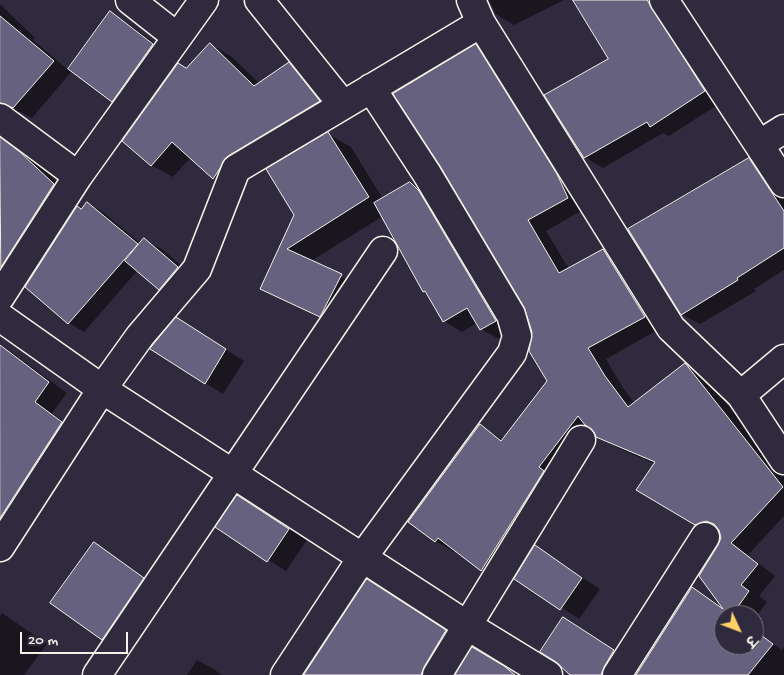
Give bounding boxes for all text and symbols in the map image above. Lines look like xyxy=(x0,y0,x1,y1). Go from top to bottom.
north arrow xyxy=(714,605,764,655)
scale bar xyxy=(22,622,130,654)
text: उ xyxy=(740,631,759,649)
text: 20 m xyxy=(28,632,58,650)

